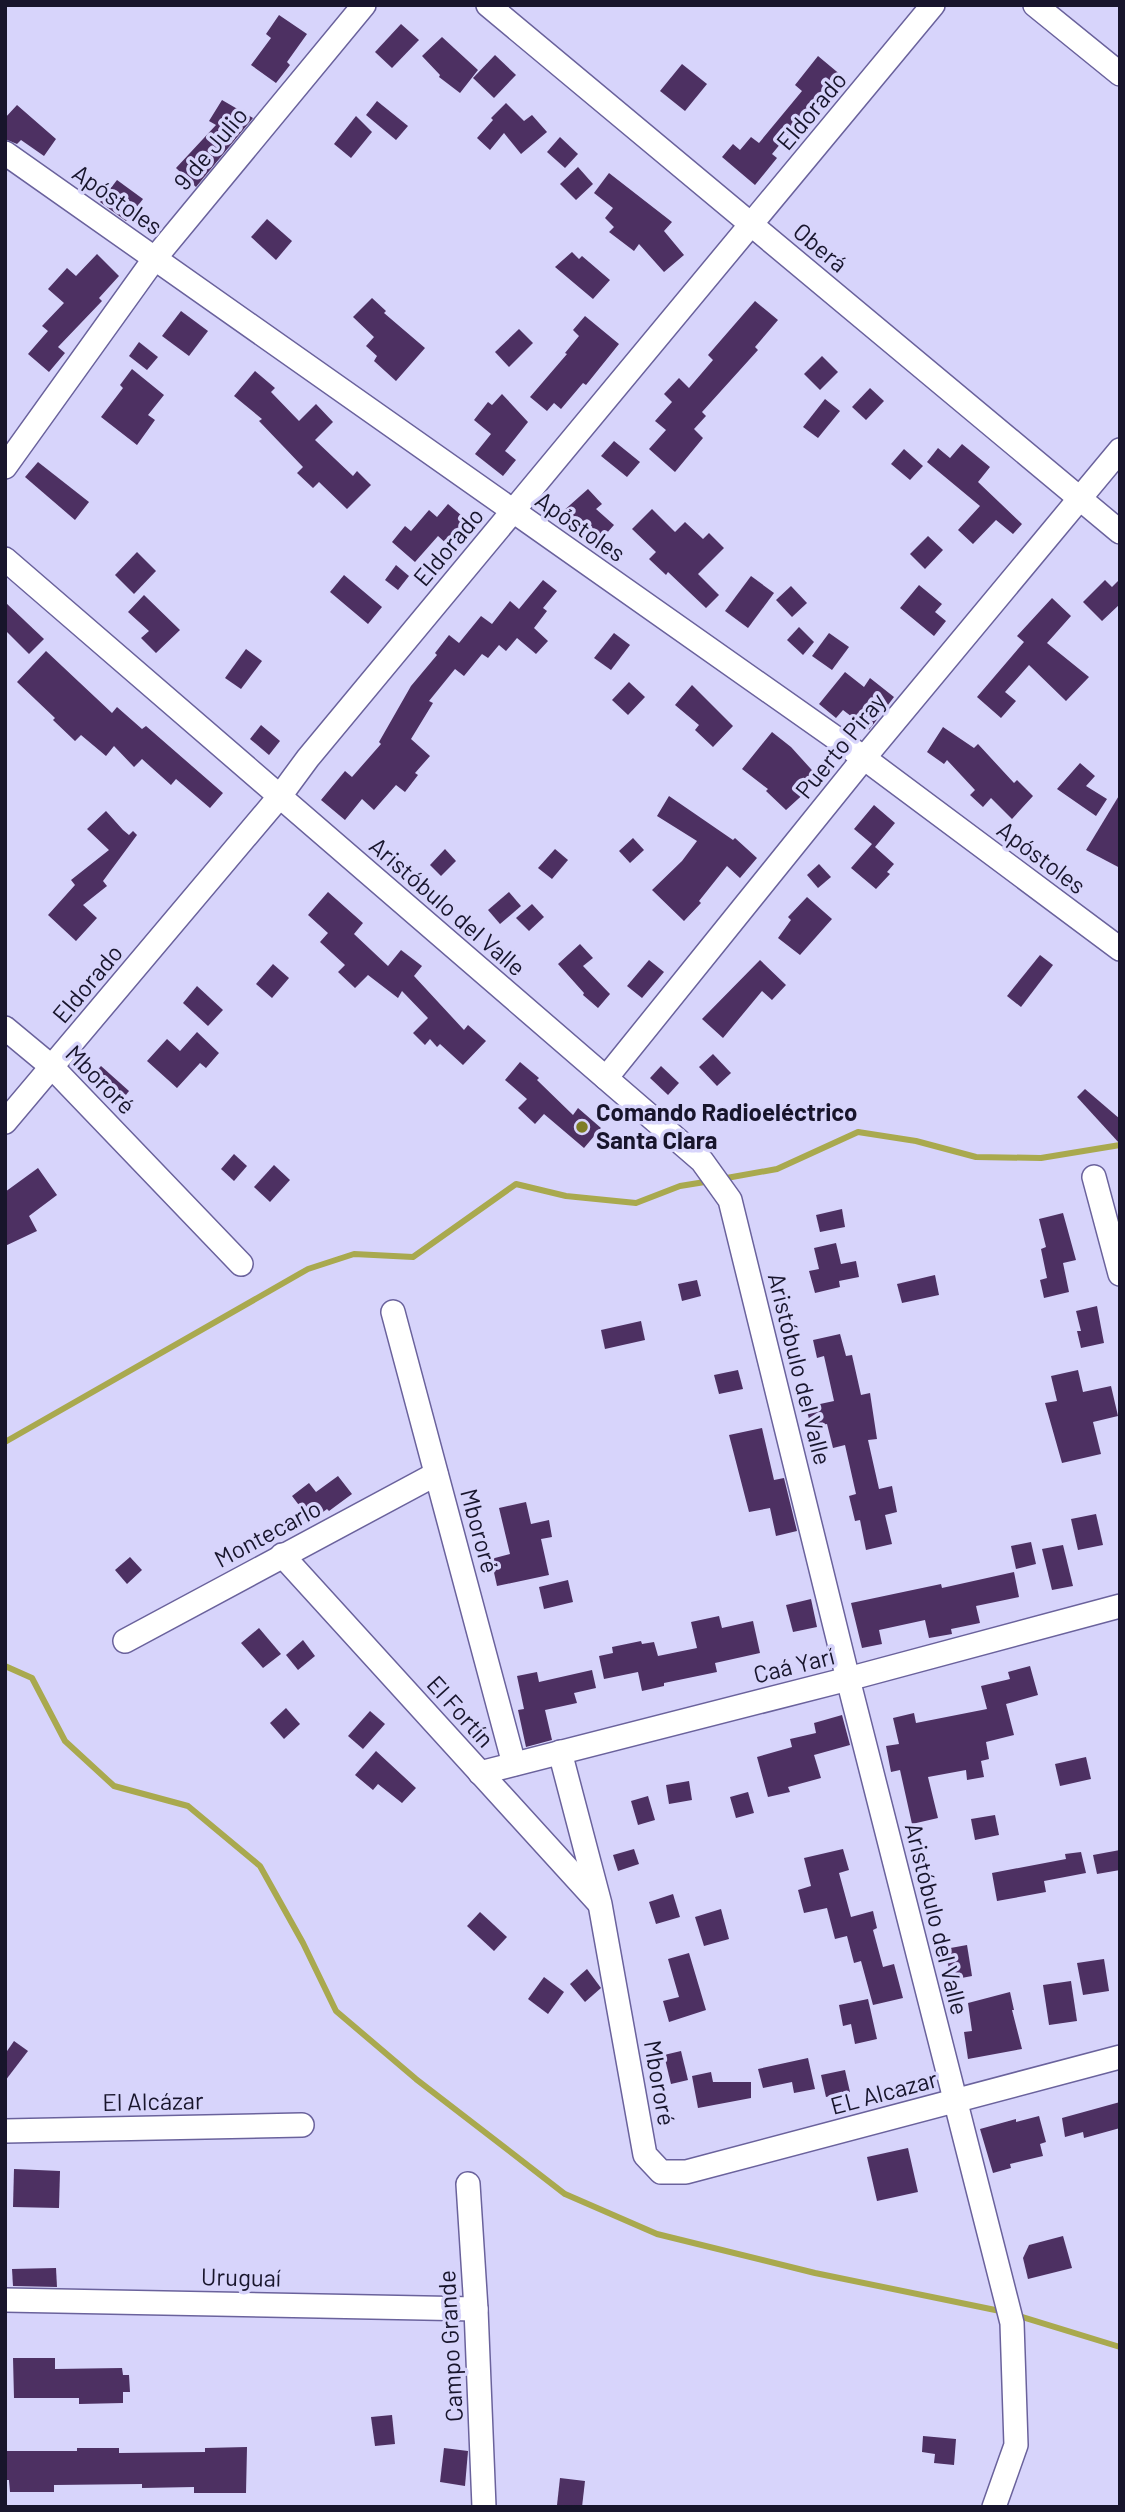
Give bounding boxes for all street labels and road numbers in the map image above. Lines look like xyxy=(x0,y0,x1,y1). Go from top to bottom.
street label: Eldorado xyxy=(770,65,852,155)
street label: 9 de Julio xyxy=(167,101,253,195)
street label: Apóstoles xyxy=(67,157,168,240)
street label: Oberá xyxy=(788,216,854,278)
street label: Apóstoles xyxy=(530,484,631,567)
street label: Eldorado xyxy=(407,501,489,591)
street label: Puerto Piray xyxy=(788,686,891,804)
street label: Apóstoles xyxy=(992,814,1092,899)
street label: Aristóbulo del Valle xyxy=(364,830,532,981)
street label: Eldorado xyxy=(46,938,128,1028)
street label: Mbororé xyxy=(60,1038,142,1120)
street label: Aristóbulo del Valle xyxy=(763,1270,838,1468)
street label: Mbororé xyxy=(455,1485,506,1576)
street label: Montecarlo xyxy=(209,1493,326,1573)
street label: Caá Yarí xyxy=(750,1641,837,1689)
street label: El Fortín xyxy=(421,1669,501,1753)
street label: Aristóbulo del Valle xyxy=(900,1820,975,2018)
street label: Mbororé xyxy=(639,2038,682,2128)
street label: EL Alcazar xyxy=(827,2063,940,2120)
street label: El Alcázar xyxy=(102,2085,204,2116)
street label: Uruguaí xyxy=(201,2261,281,2292)
street label: Campo Grande xyxy=(431,2270,468,2423)

